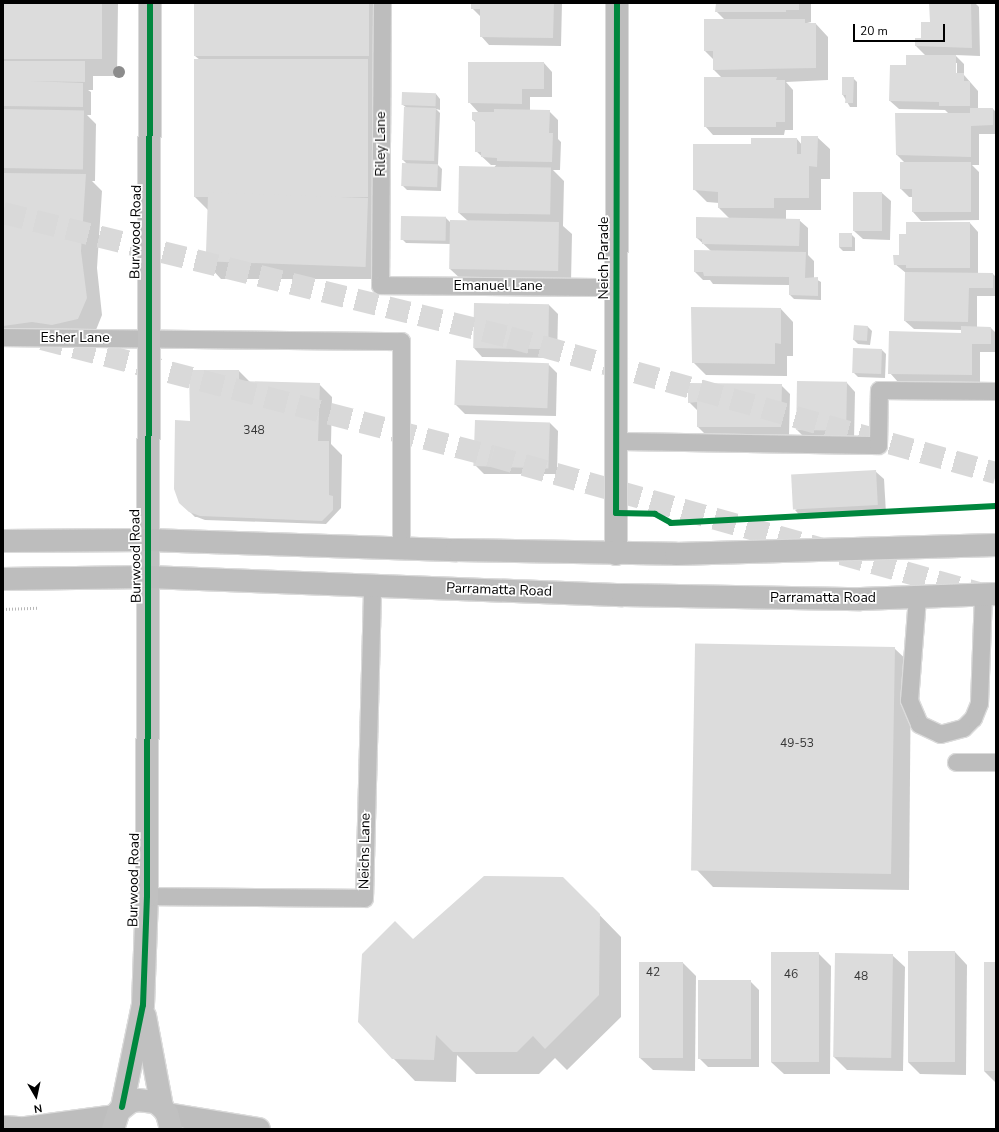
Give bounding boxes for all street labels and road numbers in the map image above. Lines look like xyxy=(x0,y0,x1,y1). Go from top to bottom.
street label: Riley Lane xyxy=(373,111,389,177)
street label: Burwood Road xyxy=(127,185,145,279)
street label: Neich Parade xyxy=(596,216,612,300)
street label: Emanuel Lane xyxy=(454,278,542,294)
street label: Esher Lane xyxy=(40,330,110,346)
street label: Burwood Road xyxy=(127,509,145,603)
street label: Parramatta Road xyxy=(446,580,552,600)
street label: Parramatta Road xyxy=(770,590,876,606)
street label: Neichs Lane xyxy=(356,813,374,889)
street label: Burwood Road xyxy=(125,833,143,927)

